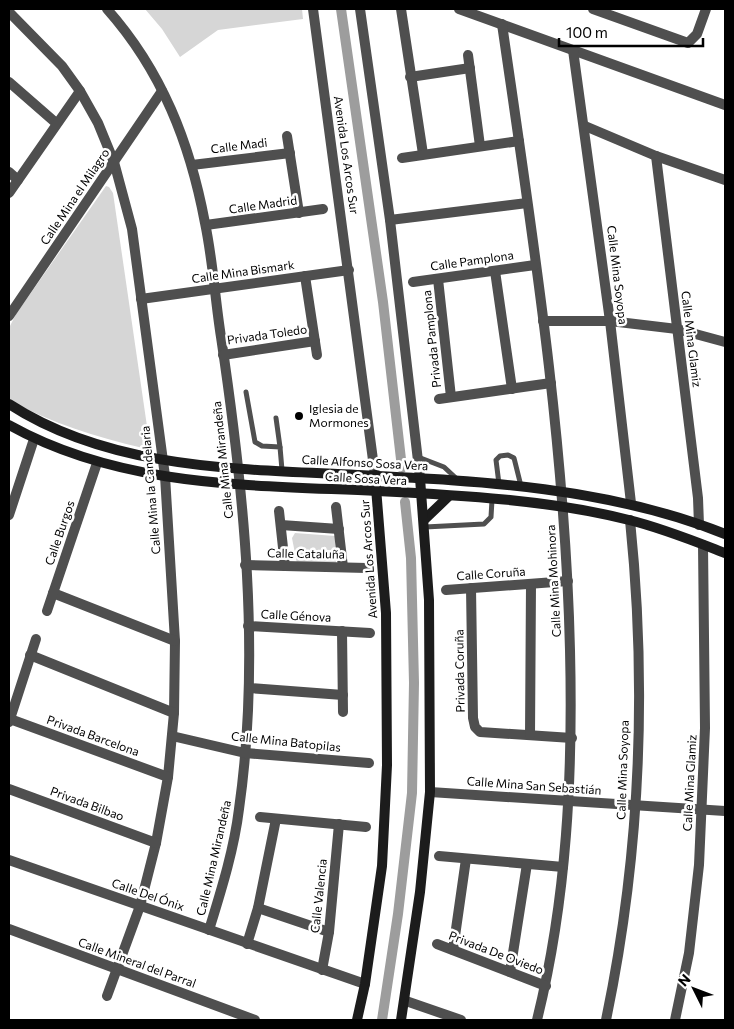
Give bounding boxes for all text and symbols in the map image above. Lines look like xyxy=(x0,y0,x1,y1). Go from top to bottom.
scale bar xyxy=(559,15,703,47)
text: 100 m xyxy=(566,23,608,41)
street label: Avenida Los Arcos Sur xyxy=(332,95,362,215)
street label: Calle Madi xyxy=(210,135,268,155)
street label: Calle Mina el Milagro xyxy=(37,146,112,247)
street label: Calle Madrid xyxy=(228,192,298,216)
street label: Calle Mina Soyopa xyxy=(605,225,631,325)
street label: Calle Pamplona xyxy=(429,247,514,273)
street label: Calle Mina Bismark xyxy=(191,257,296,285)
street label: Privada Pamplona xyxy=(419,290,443,389)
street label: Calle Mina Glamiz xyxy=(679,290,705,388)
street label: Privada Toledo xyxy=(226,321,308,347)
street label: Calle Mina Mirandeña xyxy=(209,401,235,520)
place label: Iglesia de Mormones xyxy=(309,401,369,429)
marker: Iglesia de Mormones xyxy=(293,410,305,422)
street label: Calle Mina la Candelaria xyxy=(137,425,163,555)
street label: Calle Alfonso Sosa Vera xyxy=(301,452,429,472)
street label: Calle Sosa Vera xyxy=(325,469,407,487)
street label: Calle Burgos xyxy=(41,499,77,567)
street label: Avenida Los Arcos Sur xyxy=(357,499,379,619)
street label: Calle Mina Mohinora xyxy=(543,524,563,638)
street label: Calle Cataluña xyxy=(267,545,345,561)
street label: Calle Coruña xyxy=(456,564,526,582)
street label: Calle Génova xyxy=(260,606,332,624)
street label: Privada Coruña xyxy=(451,629,467,713)
street label: Privada Barcelona xyxy=(45,712,142,758)
street label: Calle Mina Soyopa xyxy=(613,720,631,820)
street label: Calle Mina Batopilas xyxy=(231,728,342,754)
street label: Calle Mina Glamiz xyxy=(679,734,699,832)
street label: Calle Mina San Sebastián xyxy=(466,773,602,797)
street label: Privada Bilbao xyxy=(48,783,126,823)
street label: Calle Mina Mirandeña xyxy=(193,799,233,917)
street label: Calle Valencia xyxy=(307,858,329,934)
street label: Calle Del Ónix xyxy=(110,875,187,913)
street label: Privada De Oviedo xyxy=(447,928,546,977)
street label: Calle Mineral del Parral xyxy=(76,934,198,990)
north arrow xyxy=(669,964,719,1014)
text: N xyxy=(674,970,694,990)

